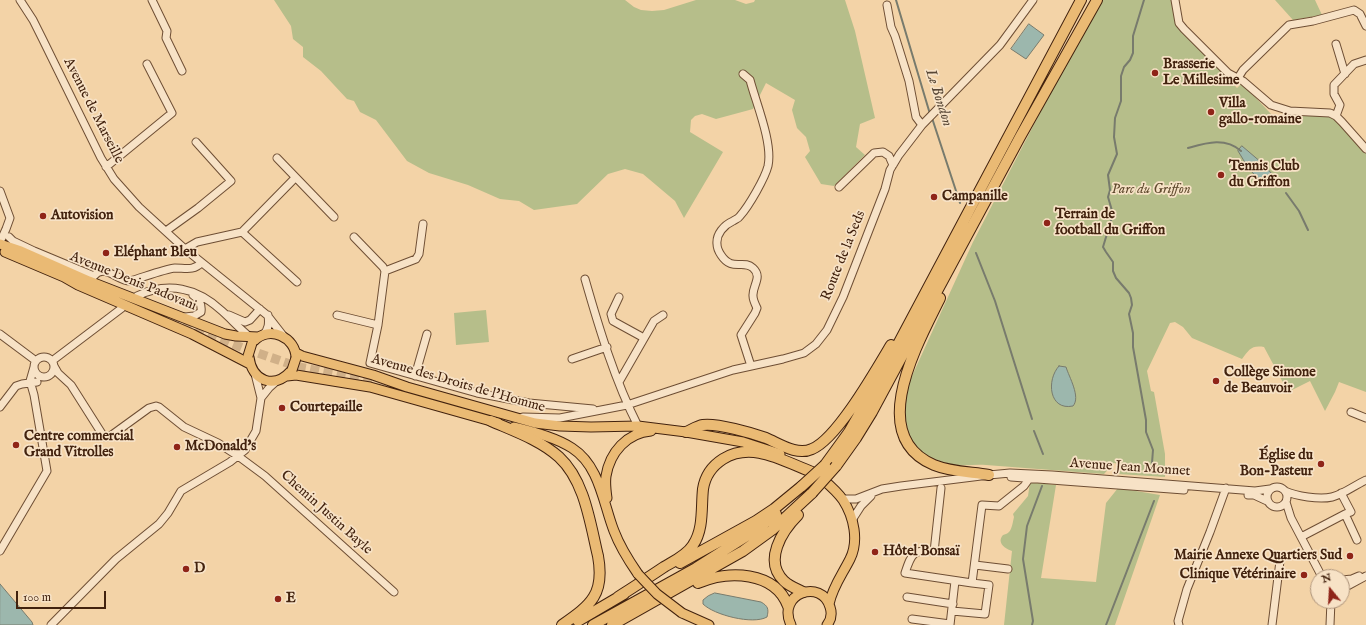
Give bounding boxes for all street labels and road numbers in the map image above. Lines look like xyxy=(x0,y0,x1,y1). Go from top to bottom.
street label: Avenue de Marseille xyxy=(59,55,127,167)
street label: Route de la Seds xyxy=(818,209,870,303)
street label: Avenue Denis Padovani xyxy=(67,249,199,315)
street label: Avenue des Droits de l'Homme xyxy=(369,351,547,417)
street label: Avenue Jean Monnet xyxy=(1069,455,1191,481)
street label: Chemin Justin Bayle xyxy=(277,467,375,559)

